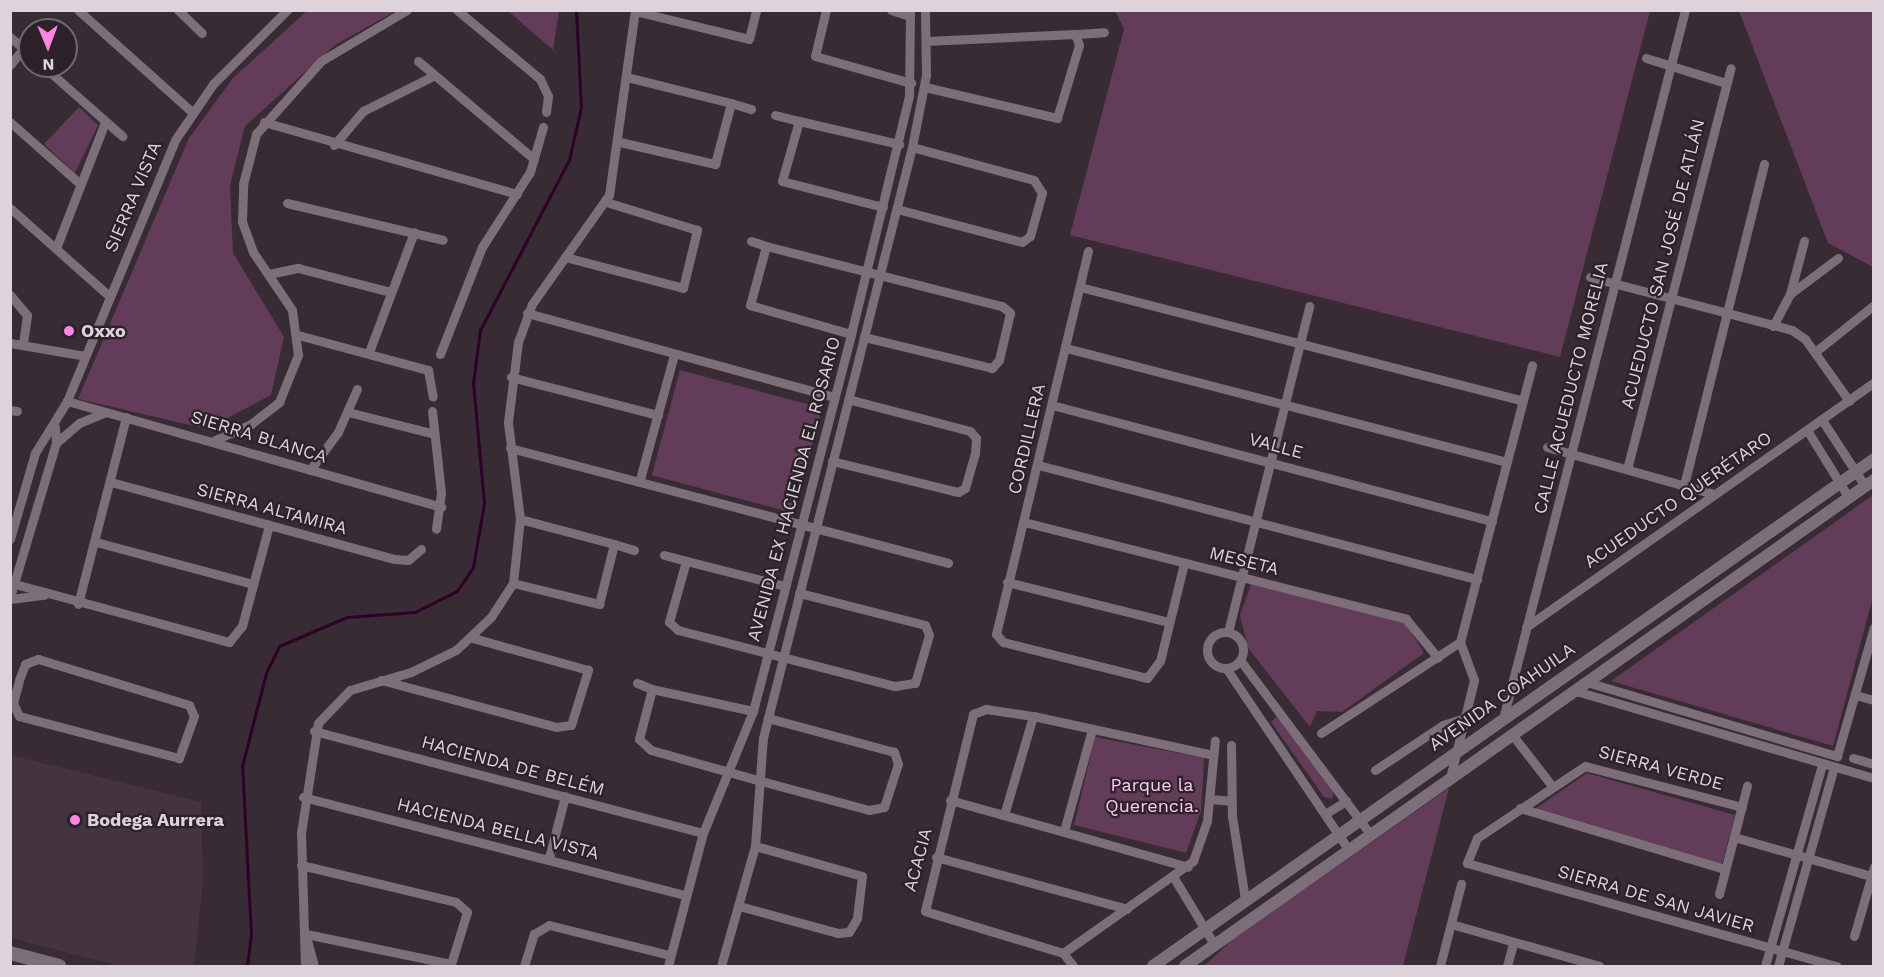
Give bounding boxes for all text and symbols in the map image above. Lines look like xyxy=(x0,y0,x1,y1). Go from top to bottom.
north arrow xyxy=(18,18,78,78)
text: N xyxy=(42,55,54,74)
street label: ACUEDUCTO SAN JOSÉ DE ATLÁN xyxy=(1616,116,1710,412)
street label: SIERRA VISTA xyxy=(100,138,166,256)
street label: CALLE ACUEDUCTO MORELIA xyxy=(1529,259,1613,517)
place label: Oxxo xyxy=(81,320,126,342)
marker: Oxxo xyxy=(62,324,76,338)
street label: AVENIDA EX HACIENDA EL ROSARIO xyxy=(743,333,845,645)
street label: CORDILLERA xyxy=(1004,382,1050,496)
street label: SIERRA BLANCA xyxy=(188,406,330,468)
street label: ACUEDUCTO QUERÉTARO xyxy=(1580,427,1776,573)
street label: VALLE xyxy=(1246,428,1306,464)
street label: SIERRA ALTAMIRA xyxy=(194,478,350,540)
street label: MESETA xyxy=(1207,542,1281,580)
street label: AVENIDA COAHUILA xyxy=(1424,638,1580,756)
street label: HACIENDA DE BELÉM xyxy=(419,731,607,801)
street label: SIERRA VERDE xyxy=(1595,741,1727,795)
park label: Parque la Querencia. xyxy=(1105,775,1199,818)
street label: HACIENDA BELLA VISTA xyxy=(394,793,602,865)
place label: Bodega Aurrera xyxy=(87,809,225,831)
marker: Bodega Aurrera xyxy=(68,813,82,827)
street label: ACACIA xyxy=(899,826,937,894)
street label: SIERRA DE SAN JAVIER xyxy=(1555,860,1757,938)

